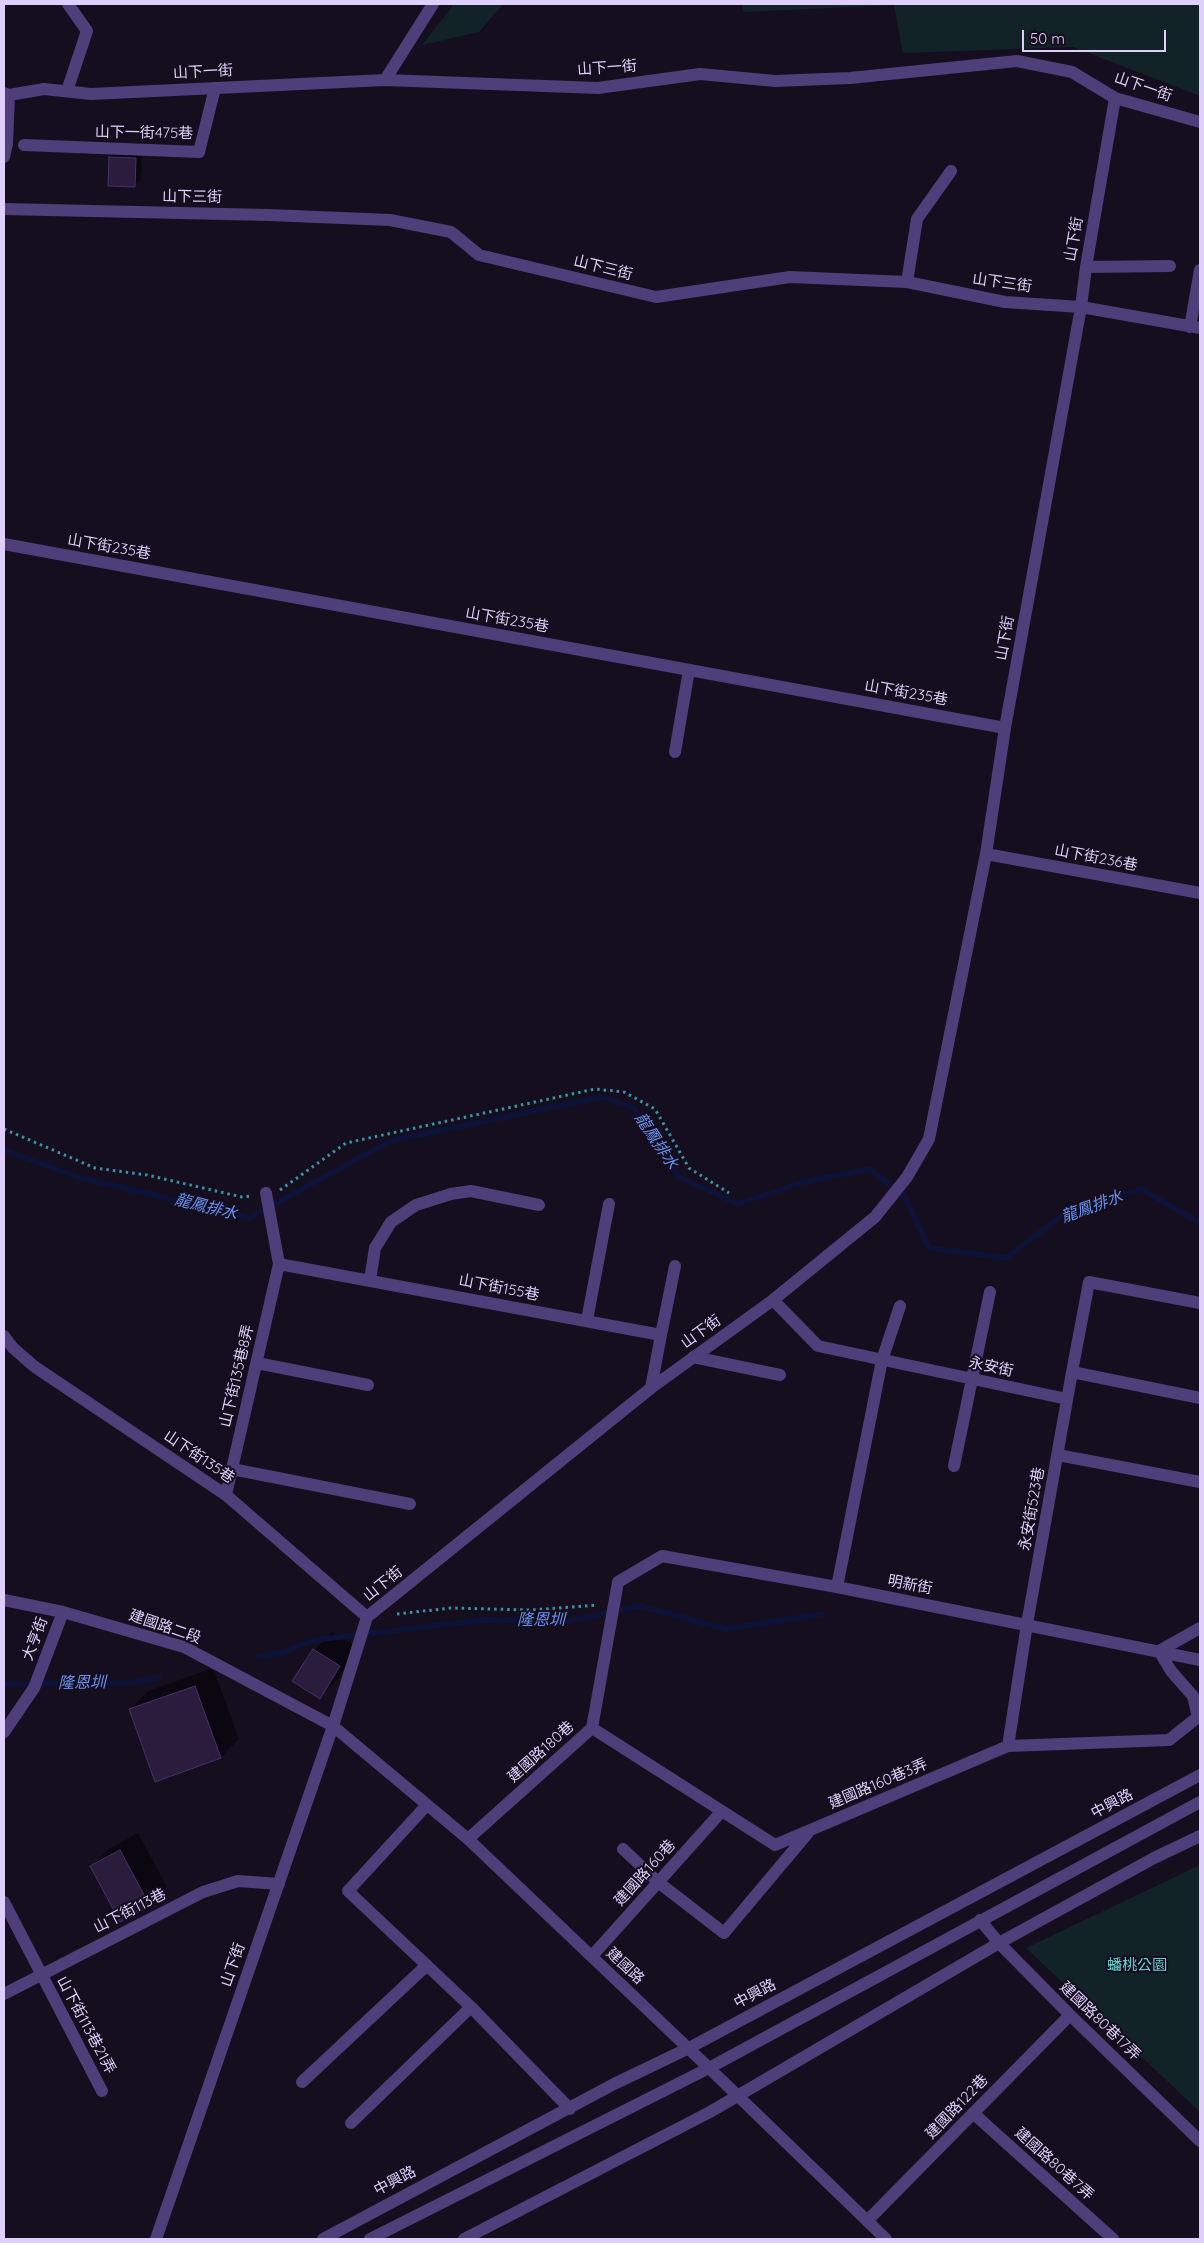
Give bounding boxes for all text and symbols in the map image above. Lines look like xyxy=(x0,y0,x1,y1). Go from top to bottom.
scale bar xyxy=(1024,20,1168,52)
text: 50 m xyxy=(1030,29,1065,48)
street label: 山下一街 xyxy=(576,57,638,79)
street label: 山下一街 xyxy=(173,61,233,83)
street label: 山下一街 xyxy=(1112,69,1174,105)
street label: 山下一街475巷 xyxy=(95,123,193,143)
street label: 山下三街 xyxy=(162,187,222,207)
street label: 山下街 xyxy=(1061,215,1087,263)
street label: 山下三街 xyxy=(572,252,634,284)
street label: 山下三街 xyxy=(971,270,1033,296)
street label: 山下街235巷 xyxy=(66,531,152,563)
street label: 山下街235巷 xyxy=(464,604,550,636)
street label: 山下街 xyxy=(992,614,1018,662)
street label: 山下街235巷 xyxy=(863,677,949,709)
street label: 山下街236巷 xyxy=(1053,841,1139,875)
water label: 龍鳳排水 xyxy=(630,1109,682,1173)
water label: 龍鳳排水 xyxy=(1059,1187,1125,1227)
water label: 龍鳳排水 xyxy=(173,1190,239,1224)
street label: 山下街155巷 xyxy=(457,1271,541,1305)
street label: 山下街 xyxy=(678,1311,724,1353)
street label: 山下街135巷8弄 xyxy=(216,1323,258,1429)
street label: 永安街 xyxy=(967,1354,1015,1380)
street label: 山下街135巷 xyxy=(160,1427,238,1487)
street label: 永安街523巷 xyxy=(1016,1466,1048,1552)
street label: 山下街 xyxy=(360,1563,406,1605)
street label: 明新街 xyxy=(886,1572,934,1598)
street label: 建國路二段 xyxy=(127,1606,203,1648)
water label: 隆恩圳 xyxy=(517,1610,565,1630)
street label: 大亨街 xyxy=(19,1615,51,1663)
water label: 隆恩圳 xyxy=(58,1673,106,1693)
street label: 建國路180巷 xyxy=(504,1718,578,1786)
street label: 建國路160巷3弄 xyxy=(826,1755,930,1813)
street label: 中興路 xyxy=(1088,1785,1136,1823)
street label: 建國路160巷 xyxy=(611,1836,679,1910)
street label: 山下街113巷 xyxy=(91,1885,169,1937)
street label: 山下街 xyxy=(217,1941,249,1989)
street label: 建國路 xyxy=(602,1944,648,1988)
park label: 蟠桃公園 xyxy=(1107,1956,1167,1974)
street label: 山下街113巷21弄 xyxy=(53,1973,119,2077)
street label: 中興路 xyxy=(731,1975,779,2013)
street label: 建國路80巷17弄 xyxy=(1056,1978,1144,2064)
street label: 建國路122巷 xyxy=(922,2071,992,2143)
street label: 建國路80巷7弄 xyxy=(1011,2124,1097,2204)
street label: 中興路 xyxy=(371,2162,419,2200)

